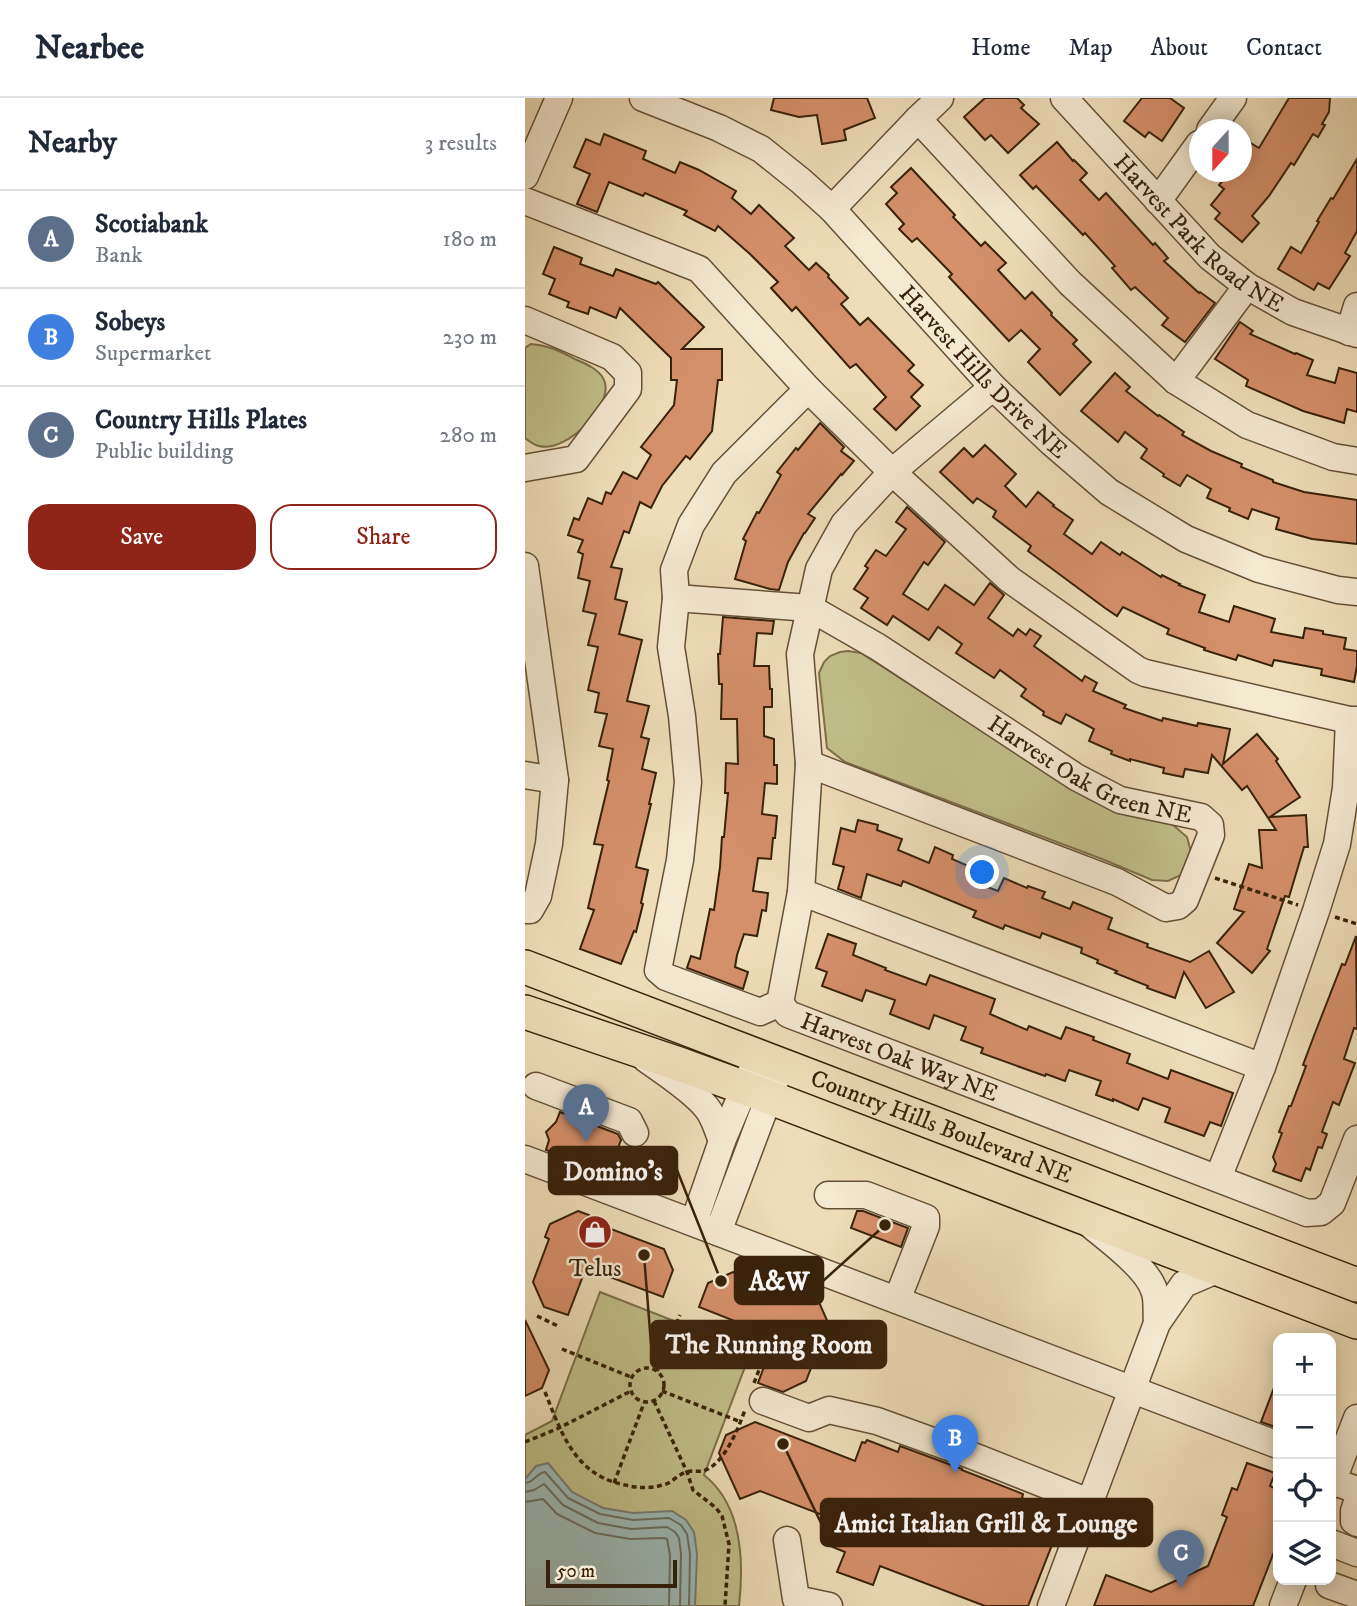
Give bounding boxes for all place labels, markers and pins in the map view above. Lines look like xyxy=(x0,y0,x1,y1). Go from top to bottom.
pin: A xyxy=(563,1084,609,1142)
callout: Domino's xyxy=(549,1147,677,1194)
shop icon: Telus xyxy=(576,1213,614,1251)
place label: Telus xyxy=(569,1254,621,1284)
callout: A&W xyxy=(735,1257,823,1304)
callout: The Running Room xyxy=(651,1321,886,1368)
pin: B xyxy=(932,1415,978,1473)
callout: Amici Italian Grill & Lounge xyxy=(821,1499,1152,1546)
pin: C xyxy=(1158,1530,1204,1588)

